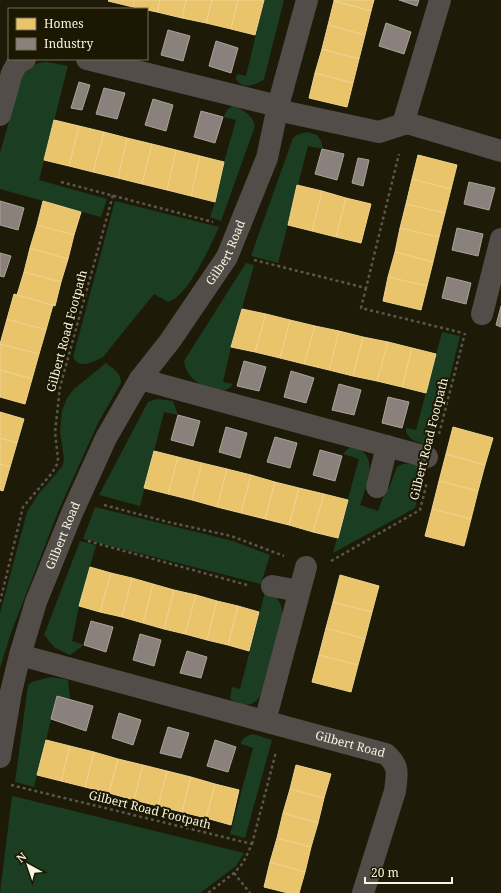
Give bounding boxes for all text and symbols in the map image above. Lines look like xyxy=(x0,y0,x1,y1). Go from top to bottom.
legend xyxy=(8,8,148,60)
text: Homes xyxy=(44,15,84,32)
text: Industry xyxy=(44,35,93,52)
street label: Gilbert Road xyxy=(201,217,249,289)
street label: Gilbert Road Footpath xyxy=(42,268,91,394)
street label: Gilbert Road Footpath xyxy=(405,376,452,502)
street label: Gilbert Road xyxy=(41,498,84,572)
street label: Gilbert Road xyxy=(313,726,388,762)
street label: Gilbert Road Footpath xyxy=(87,786,213,833)
north arrow xyxy=(8,845,48,885)
text: N xyxy=(13,848,30,865)
scale bar xyxy=(365,859,452,885)
text: 20 m xyxy=(371,864,399,881)

